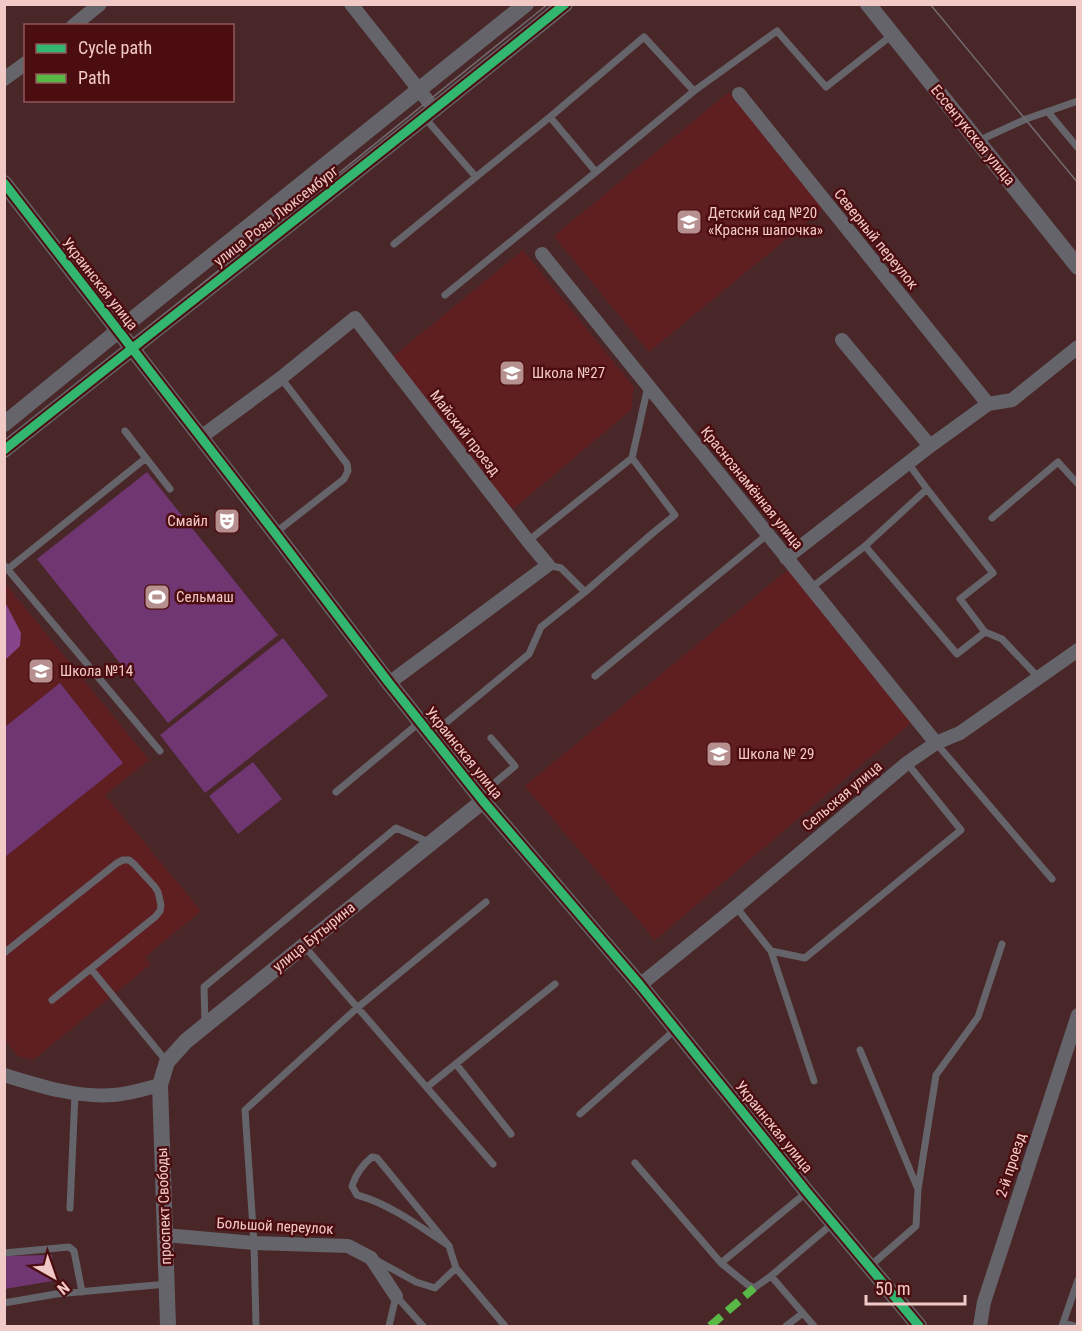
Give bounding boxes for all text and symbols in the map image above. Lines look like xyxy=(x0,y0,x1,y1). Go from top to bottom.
legend xyxy=(24,24,234,102)
text: Cycle path xyxy=(78,37,152,58)
text: Path xyxy=(78,67,111,88)
street label: Ессентукская улица xyxy=(927,81,1019,189)
street label: улица Розы Люксембург xyxy=(210,162,342,270)
street label: Северный переулок xyxy=(830,185,922,293)
place label: Детский сад №20 «Красня шапочка» xyxy=(708,204,823,239)
school or university icon: Детский сад №20 «Красня шапочка» xyxy=(674,207,704,237)
street label: Украинская улица xyxy=(58,234,142,334)
school or university icon: Школа №27 xyxy=(497,358,527,388)
place label: Школа №27 xyxy=(532,364,605,382)
street label: Майский проезд xyxy=(426,387,504,479)
street label: Краснознамённая улица xyxy=(697,423,807,553)
theatre icon: Смайл xyxy=(212,506,242,536)
place label: Смайл xyxy=(167,512,208,530)
sports icon: Сельмаш xyxy=(142,582,172,612)
place label: Сельмаш xyxy=(176,588,234,606)
school or university icon: Школа №14 xyxy=(26,656,56,686)
place label: Школа №14 xyxy=(60,662,133,680)
street label: Украинская улица xyxy=(422,703,506,803)
school or university icon: Школа № 29 xyxy=(704,739,734,769)
place label: Школа № 29 xyxy=(738,745,815,763)
street label: Сельская улица xyxy=(798,757,886,835)
street label: улица Бутырина xyxy=(269,898,359,976)
street label: Украинская улица xyxy=(732,1077,816,1177)
street label: 2-й проезд xyxy=(992,1131,1030,1199)
street label: проспект Свободы xyxy=(153,1147,175,1265)
street label: Большой переулок xyxy=(216,1214,334,1238)
north arrow xyxy=(24,1247,84,1307)
scale bar xyxy=(866,1268,965,1306)
text: N xyxy=(53,1278,73,1299)
text: 50 m xyxy=(875,1278,910,1299)

